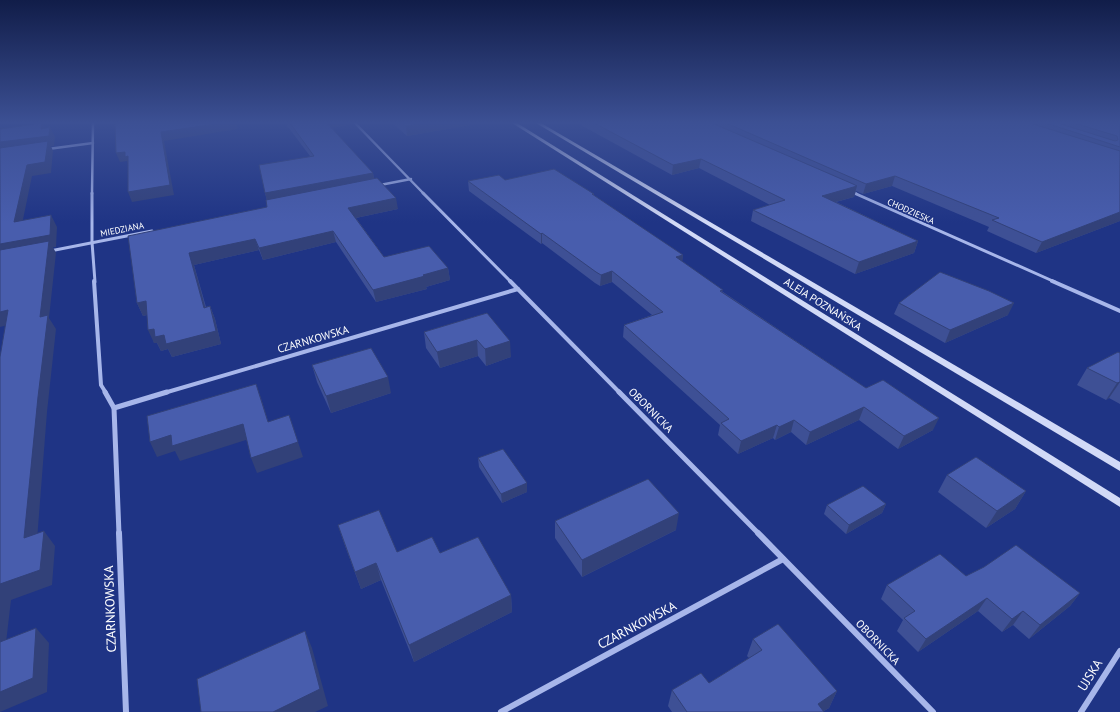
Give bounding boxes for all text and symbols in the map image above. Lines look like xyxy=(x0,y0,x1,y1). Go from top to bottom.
street label: CHODZIESKA xyxy=(886,196,937,227)
street label: MIEDZIANA xyxy=(99,219,146,239)
street label: ALEJA POZNAŃSKA xyxy=(781,274,865,334)
street label: CZARNKOWSKA xyxy=(276,322,351,356)
street label: OBORNICKA xyxy=(626,385,677,436)
street label: CZARNKOWSKA xyxy=(100,565,120,653)
street label: CZARNKOWSKA xyxy=(595,597,680,653)
street label: OBORNICKA xyxy=(853,616,903,668)
street label: UJSKA xyxy=(1074,656,1107,694)

